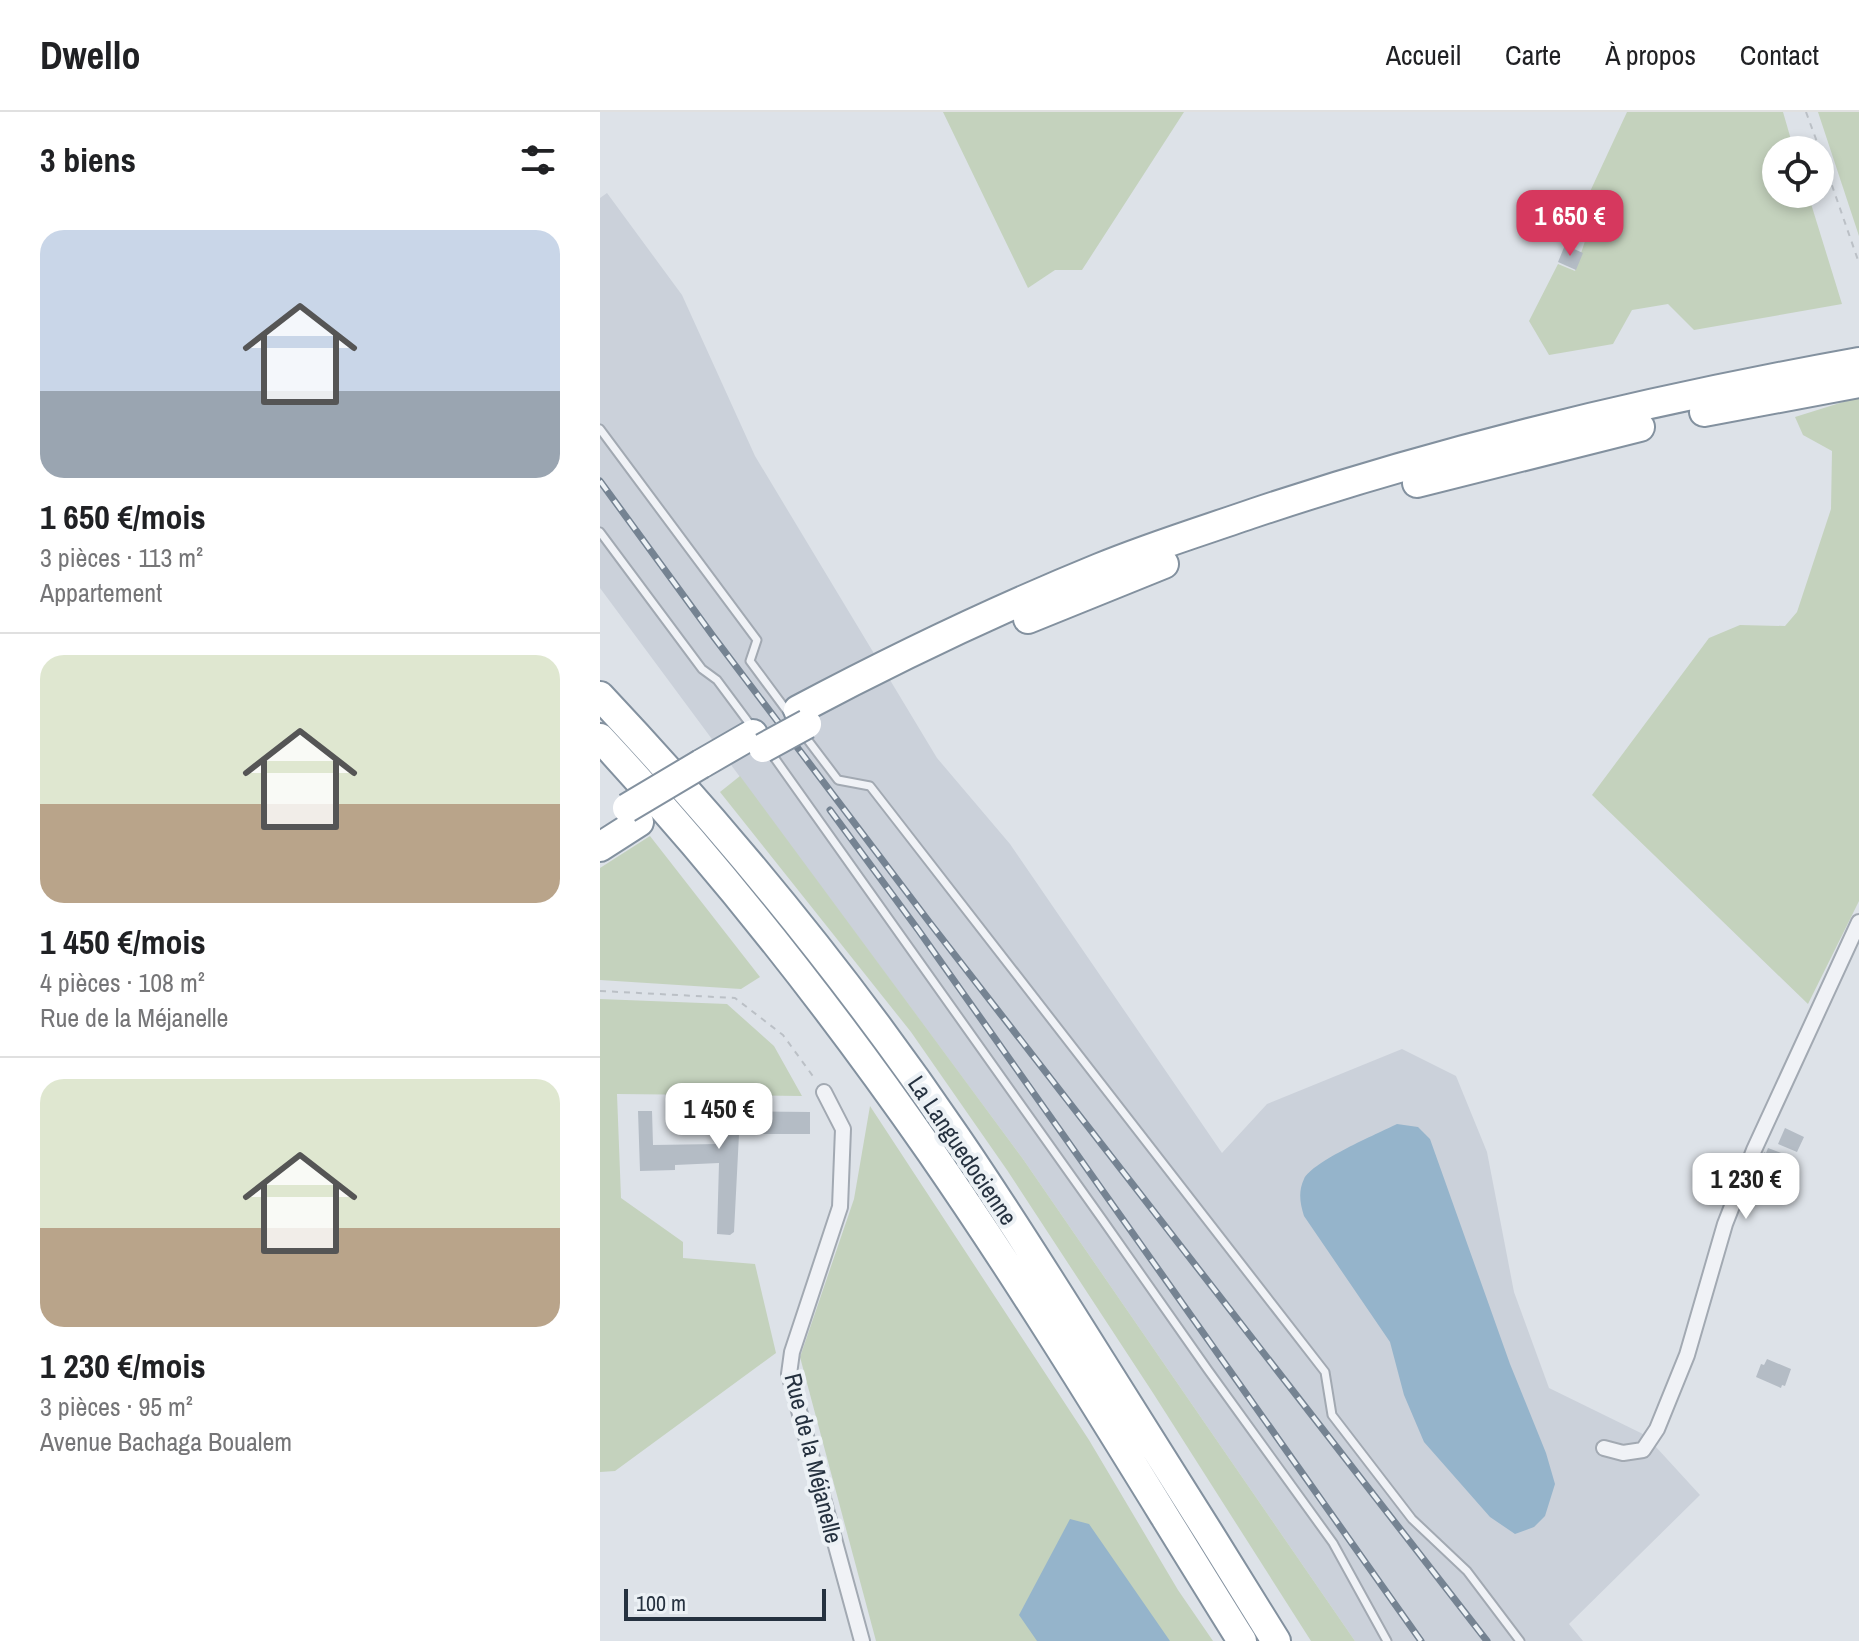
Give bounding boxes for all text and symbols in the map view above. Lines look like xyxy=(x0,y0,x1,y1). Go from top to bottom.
text: Dwello xyxy=(40,30,140,81)
text: Accueil xyxy=(1386,36,1461,74)
text: Carte xyxy=(1505,36,1561,74)
text: À propos xyxy=(1605,36,1696,74)
text: Contact xyxy=(1740,36,1819,74)
map controls xyxy=(1762,136,1834,208)
button: locate xyxy=(1762,136,1834,208)
text: 3 biens xyxy=(40,137,136,183)
icon: filters xyxy=(516,138,560,182)
pin: 1 650 € xyxy=(1496,190,1644,258)
text: 1 650 € xyxy=(1534,198,1606,233)
icon: home xyxy=(228,282,372,426)
text: 1 650 €/mois xyxy=(40,494,206,540)
text: 3 pièces · 113 m² xyxy=(40,540,203,575)
text: Appartement xyxy=(40,575,162,610)
icon: home xyxy=(228,707,372,851)
text: 1 450 €/mois xyxy=(40,919,206,965)
text: 4 pièces · 108 m² xyxy=(40,965,205,1000)
text: Rue de la Méjanelle xyxy=(40,1000,228,1035)
street label: La Languedocienne xyxy=(901,1069,1025,1231)
pin: 1 450 € xyxy=(645,1083,793,1151)
text: 1 450 € xyxy=(683,1091,755,1126)
icon: home xyxy=(228,1131,372,1275)
pin: 1 230 € xyxy=(1672,1153,1820,1221)
text: 1 230 € xyxy=(1710,1161,1782,1196)
text: 1 230 €/mois xyxy=(40,1343,206,1389)
street label: Rue de la Méjanelle xyxy=(777,1370,851,1546)
text: 3 pièces · 95 m² xyxy=(40,1389,193,1424)
text: Avenue Bachaga Boualem xyxy=(40,1424,292,1459)
scale bar xyxy=(624,1585,826,1621)
text: 100 m xyxy=(636,1588,686,1618)

